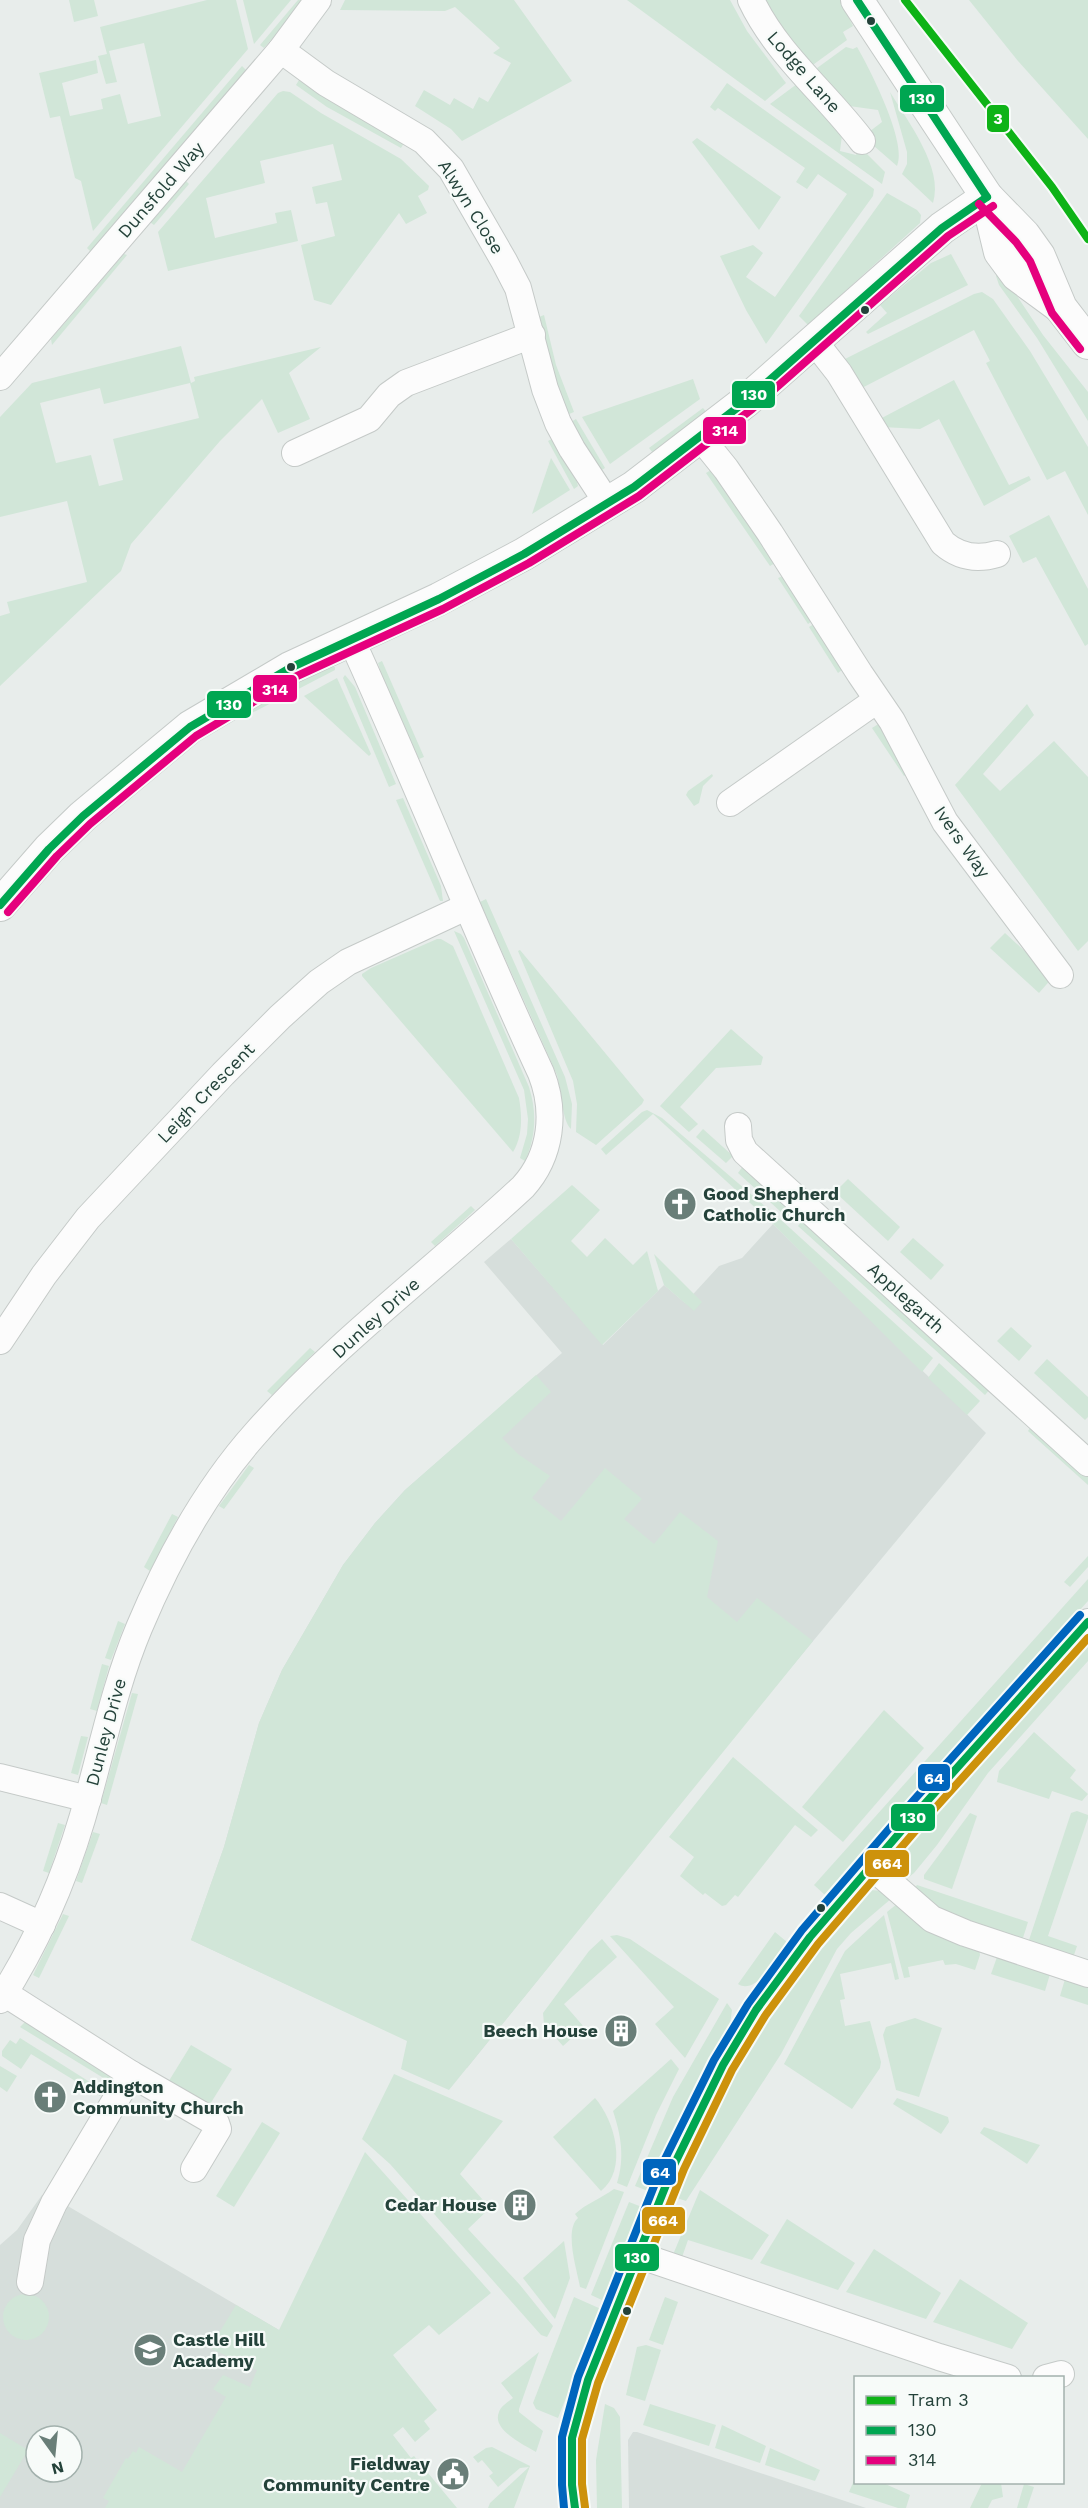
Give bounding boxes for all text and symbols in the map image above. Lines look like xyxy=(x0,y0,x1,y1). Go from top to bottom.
unlabelled marker xyxy=(865,15,877,27)
street label: Lodge Lane xyxy=(763,27,845,117)
line badge: 130 xyxy=(899,84,945,113)
text: 130 xyxy=(909,89,935,108)
line badge: 3 xyxy=(986,104,1010,133)
text: 3 xyxy=(993,109,1003,128)
street label: Dunsfold Way xyxy=(113,137,208,242)
street label: Alwyn Close xyxy=(434,156,509,258)
unlabelled marker xyxy=(859,304,871,316)
line badge: 130 xyxy=(731,380,776,409)
text: 130 xyxy=(741,385,767,404)
line badge: 314 xyxy=(702,416,747,445)
text: 314 xyxy=(712,421,738,440)
unlabelled marker xyxy=(285,661,297,673)
line badge: 314 xyxy=(252,674,298,703)
text: 314 xyxy=(262,680,288,699)
line badge: 130 xyxy=(206,690,252,719)
text: 130 xyxy=(216,695,242,714)
street label: Ivers Way xyxy=(930,802,995,882)
street label: Leigh Crescent xyxy=(153,1038,259,1147)
place label: Good Shepherd Catholic Church xyxy=(703,1183,845,1225)
church icon: Good Shepherd Catholic Church xyxy=(662,1186,698,1222)
street label: Applegarth xyxy=(864,1258,949,1337)
street label: Dunley Drive xyxy=(328,1273,424,1362)
street label: Dunley Drive xyxy=(81,1676,130,1788)
line badge: 64 xyxy=(917,1763,951,1792)
text: 64 xyxy=(924,1769,944,1788)
line badge: 130 xyxy=(890,1803,936,1832)
text: 130 xyxy=(900,1808,926,1827)
line badge: 664 xyxy=(864,1849,910,1878)
text: 664 xyxy=(872,1854,902,1873)
unlabelled marker xyxy=(815,1902,827,1914)
building icon: Beech House xyxy=(603,2013,639,2049)
place label: Beech House xyxy=(483,2020,598,2041)
place label: Addington Community Church xyxy=(73,2076,244,2118)
church icon: Addington Community Church xyxy=(32,2079,68,2115)
line badge: 64 xyxy=(642,2158,677,2186)
text: 64 xyxy=(650,2163,670,2182)
building icon: Cedar House xyxy=(502,2187,538,2223)
place label: Cedar House xyxy=(385,2194,497,2215)
line badge: 664 xyxy=(641,2206,686,2235)
text: 664 xyxy=(648,2211,678,2230)
line badge: 130 xyxy=(614,2243,660,2272)
text: 130 xyxy=(624,2248,650,2267)
unlabelled marker xyxy=(621,2305,633,2317)
place label: Castle Hill Academy xyxy=(173,2329,265,2371)
school or university icon: Castle Hill Academy xyxy=(132,2332,168,2368)
legend xyxy=(854,2376,1064,2484)
text: Tram 3 xyxy=(908,2389,969,2410)
text: 130 xyxy=(908,2419,937,2440)
north arrow xyxy=(24,2424,84,2484)
text: 314 xyxy=(908,2449,937,2470)
place label: Fieldway Community Centre xyxy=(263,2453,431,2495)
public building icon: Fieldway Community Centre xyxy=(435,2456,471,2492)
text: N xyxy=(50,2457,66,2479)

